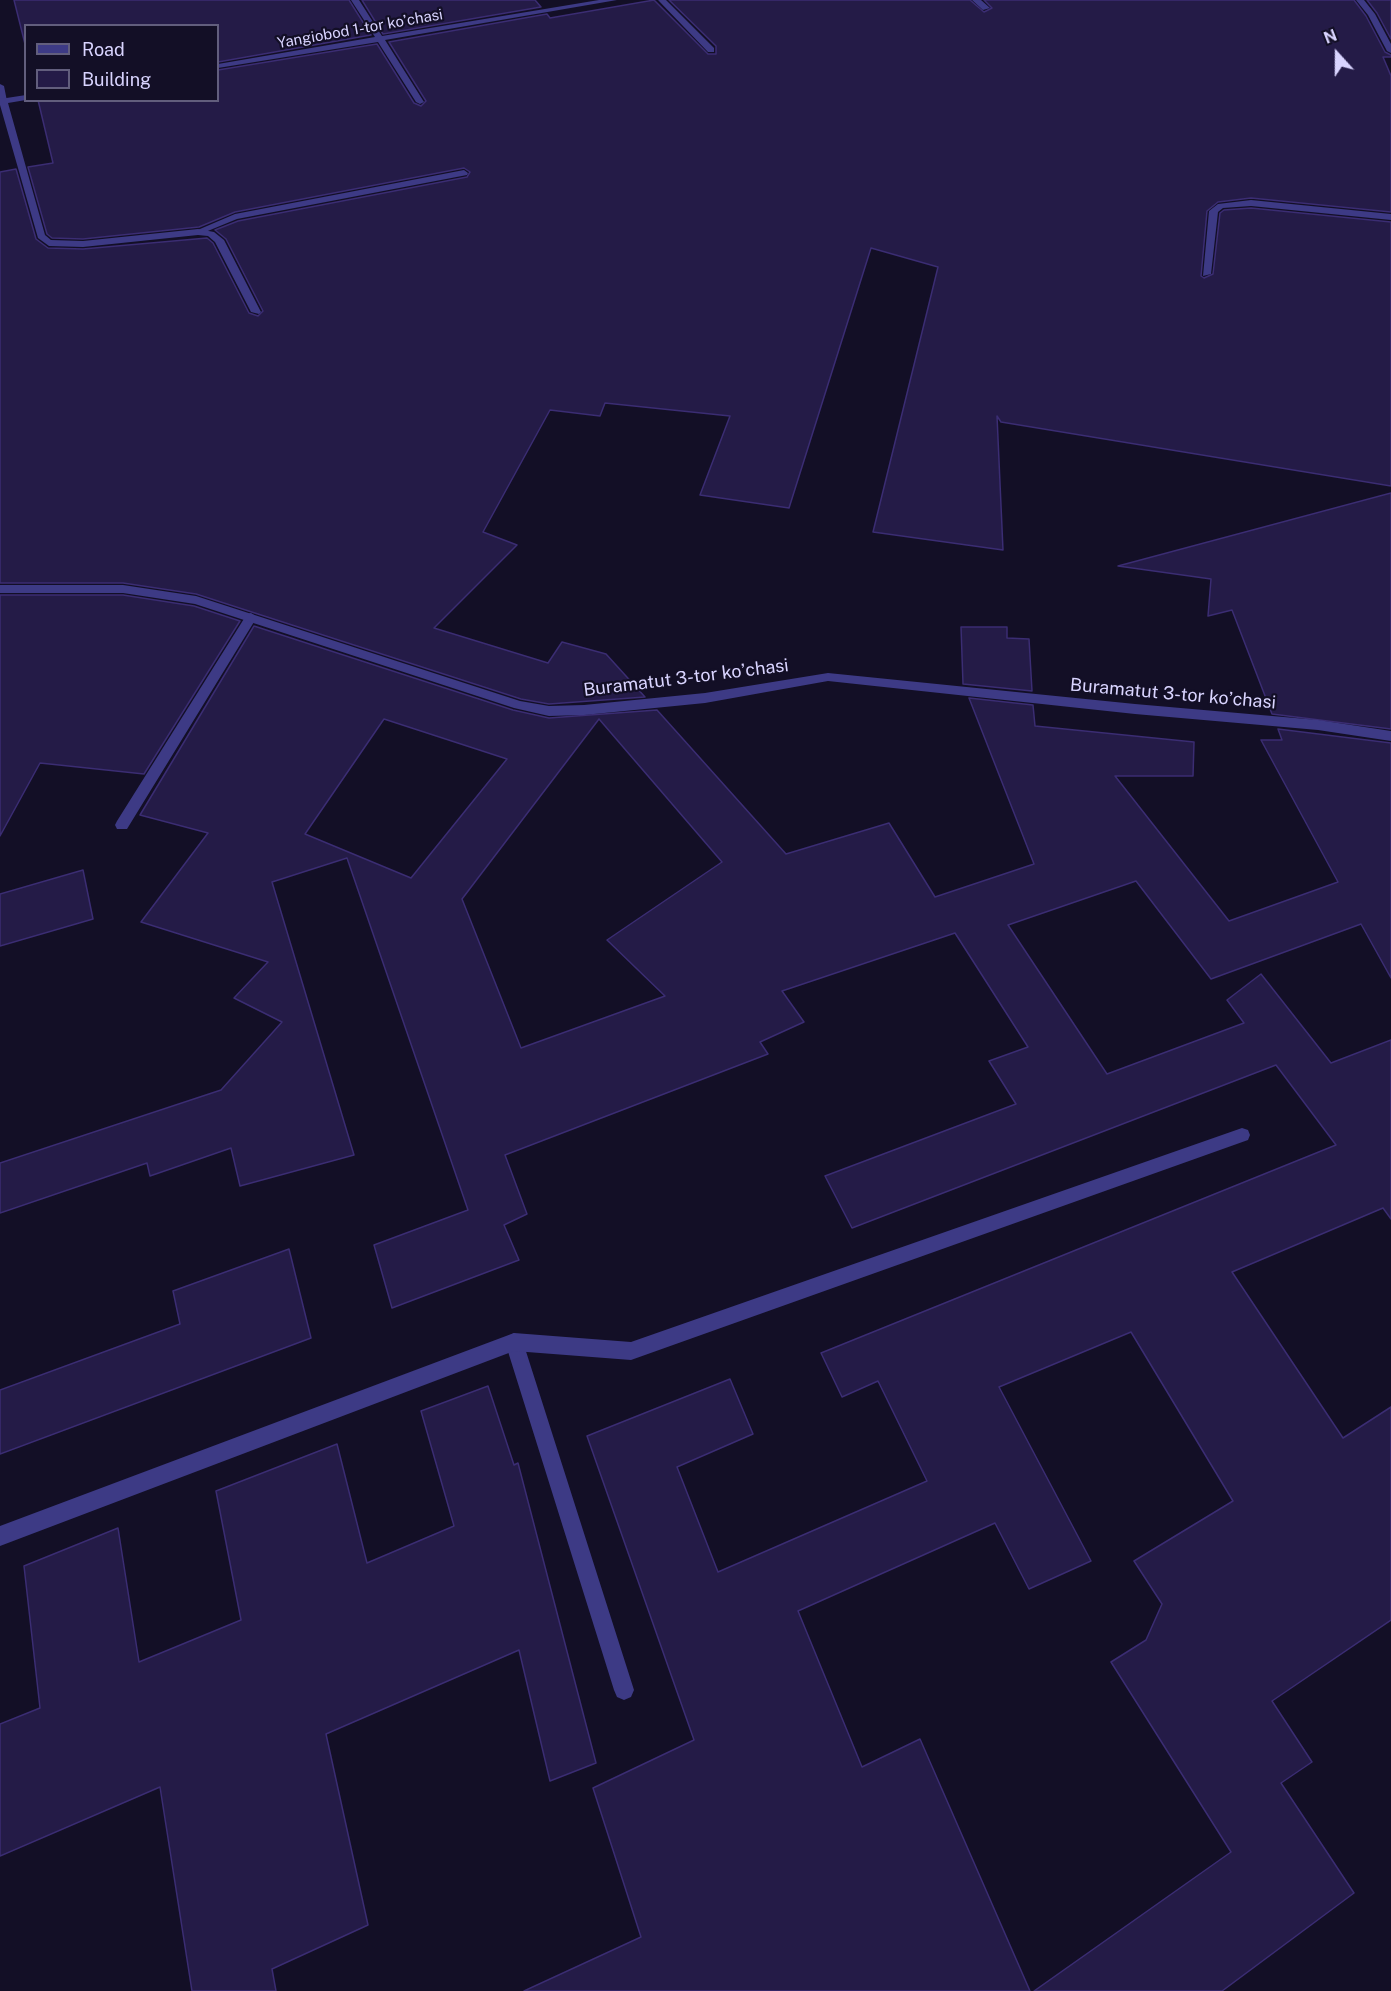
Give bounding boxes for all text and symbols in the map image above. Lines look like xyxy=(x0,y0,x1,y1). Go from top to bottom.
street label: Yangiobod 1-tor koʼchasi xyxy=(276,6,444,52)
legend xyxy=(24,24,219,102)
north arrow xyxy=(1307,24,1367,84)
text: N xyxy=(1321,26,1340,48)
text: Road xyxy=(82,39,125,60)
text: Building xyxy=(82,69,151,90)
street label: Buramatut 3-tor koʼchasi xyxy=(582,655,790,701)
street label: Buramatut 3-tor koʼchasi xyxy=(1069,674,1277,714)

